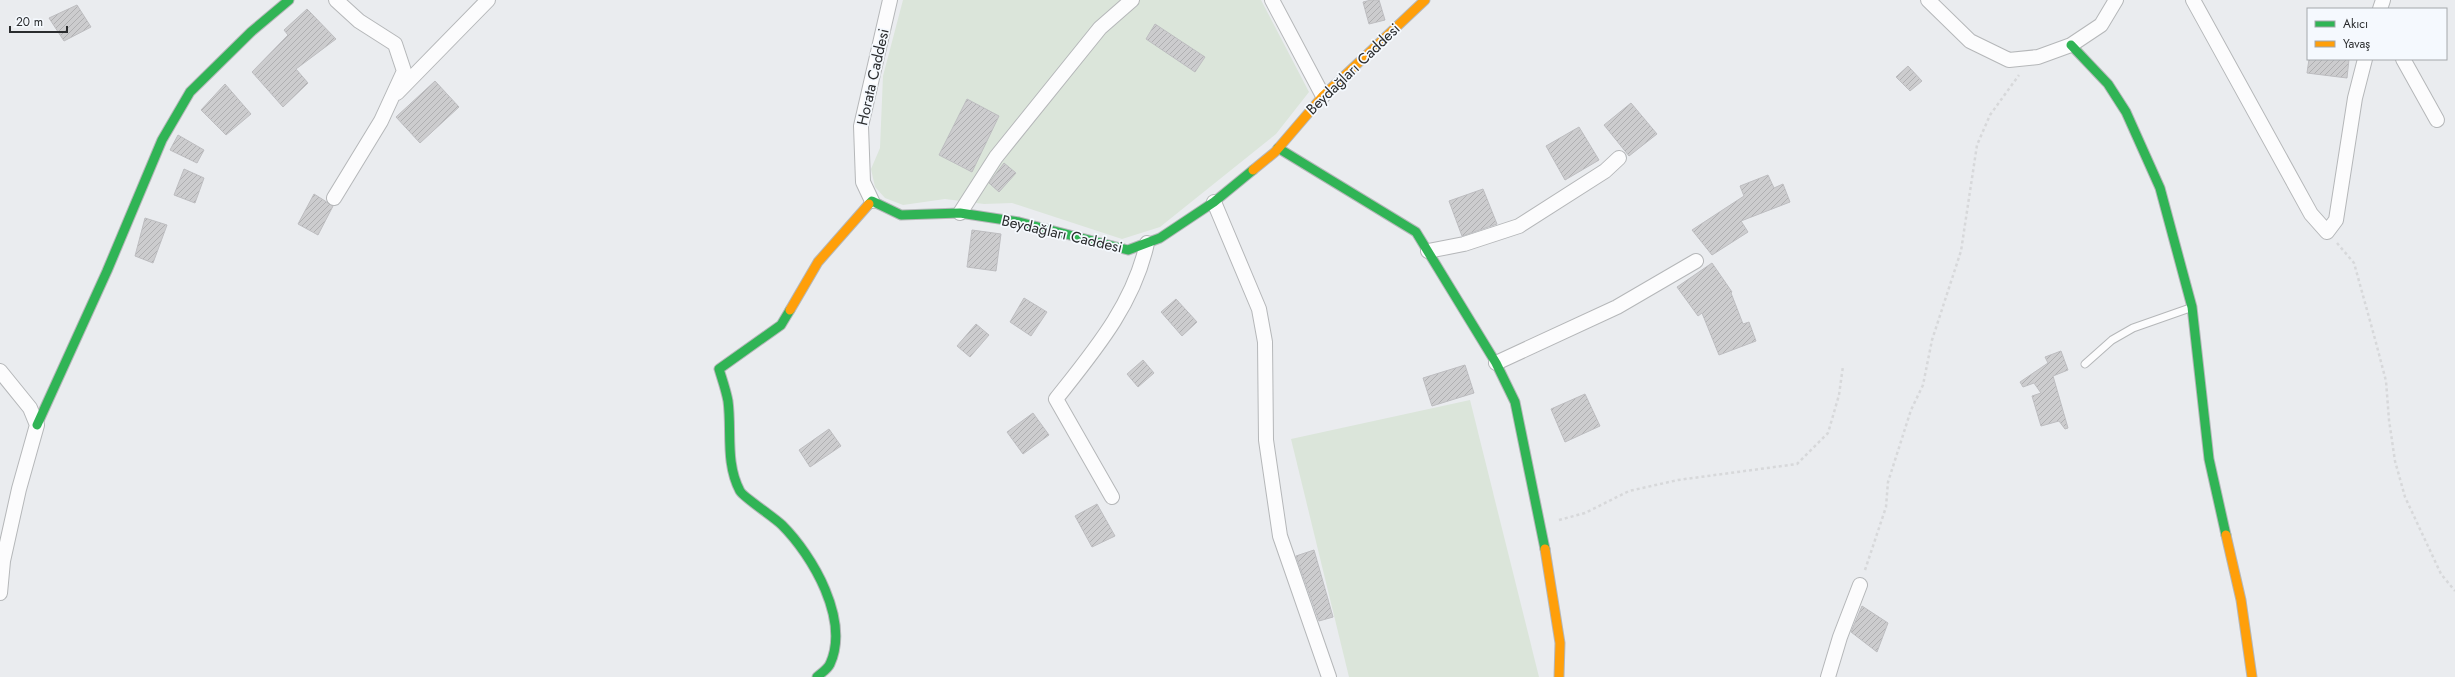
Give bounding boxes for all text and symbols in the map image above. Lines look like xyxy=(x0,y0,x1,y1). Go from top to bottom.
scale bar xyxy=(10,8,67,34)
legend xyxy=(2307,8,2447,60)
text: 20 m xyxy=(16,13,43,31)
text: Akıcı xyxy=(2343,15,2368,33)
street label: Beydağları Caddesi xyxy=(1301,18,1405,120)
street label: Horata Caddesi xyxy=(851,26,895,128)
text: Yavaş xyxy=(2343,35,2370,53)
street label: Beydağları Caddesi xyxy=(999,209,1125,259)

